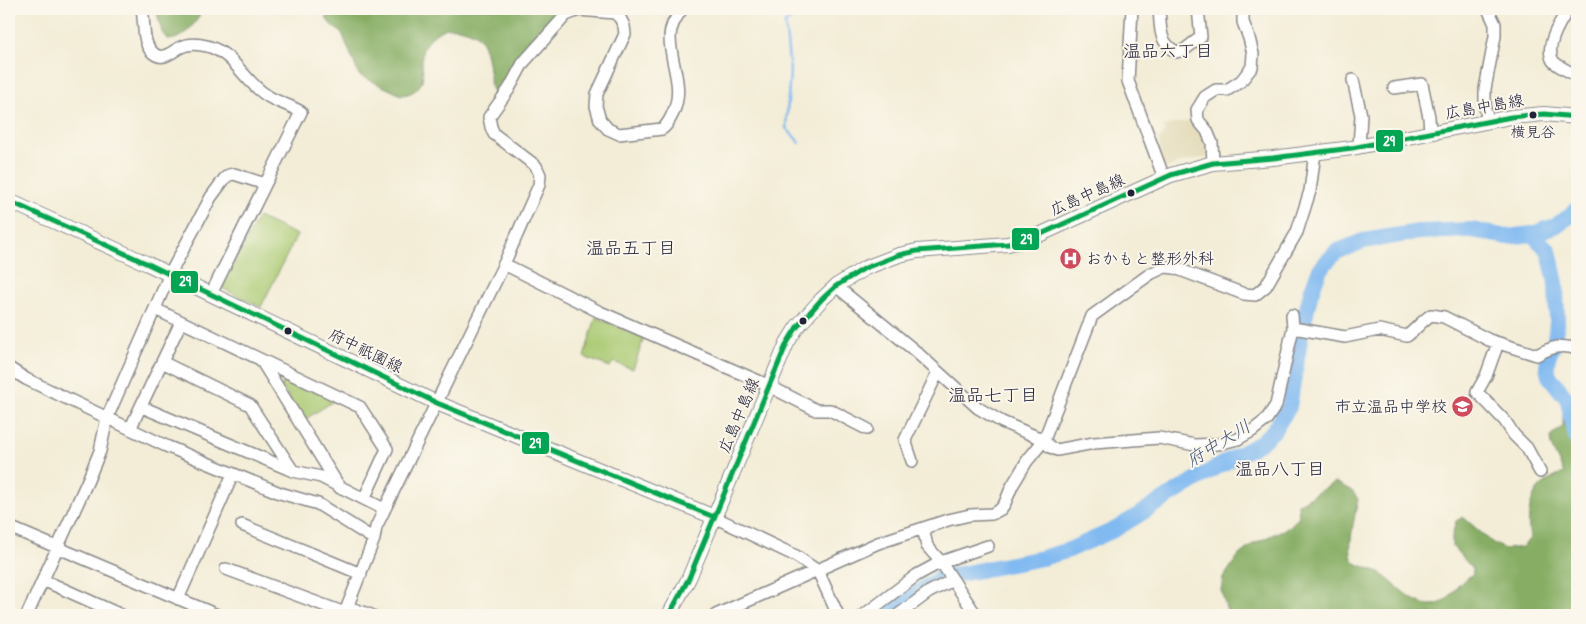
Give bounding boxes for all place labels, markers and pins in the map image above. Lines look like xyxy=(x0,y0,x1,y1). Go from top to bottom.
marker: 横見谷 xyxy=(1528,110,1538,120)
place label: 横見谷 xyxy=(1510,121,1556,142)
unlabelled marker xyxy=(1126,188,1136,198)
hospital icon: おかもと整形外科 xyxy=(1058,246,1082,270)
place label: おかもと整形外科 xyxy=(1086,247,1214,269)
unlabelled marker xyxy=(798,316,808,326)
unlabelled marker xyxy=(283,326,293,336)
school or university icon: 市立温品中学校 xyxy=(1451,394,1475,418)
place label: 市立温品中学校 xyxy=(1335,395,1447,417)

